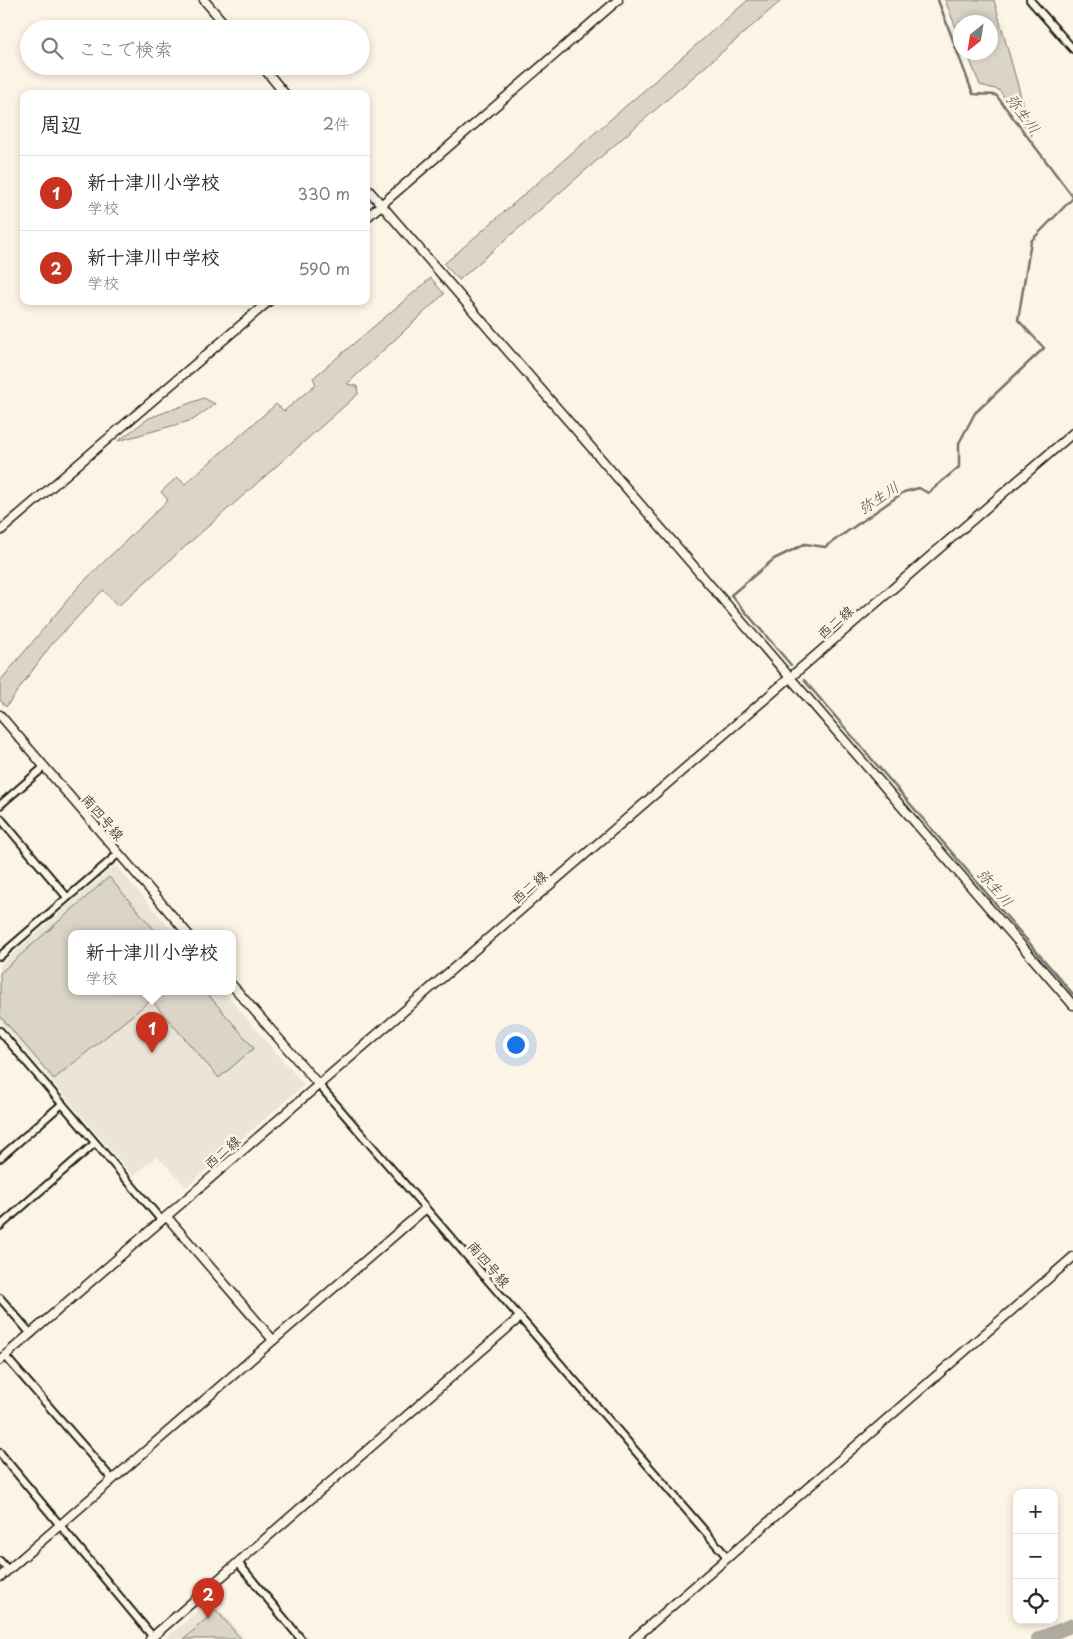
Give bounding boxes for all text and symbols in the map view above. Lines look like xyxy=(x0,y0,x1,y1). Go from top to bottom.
north arrow xyxy=(953,15,998,60)
search box xyxy=(20,20,370,75)
icon: search xyxy=(38,34,66,62)
text: ここで検索 xyxy=(78,34,173,62)
water label: 弥生川 xyxy=(1001,88,1047,138)
text: 周辺 xyxy=(40,107,82,139)
text: 2件 xyxy=(323,111,350,135)
text: 新十津川小学校 xyxy=(87,167,220,195)
text: 1 xyxy=(52,181,60,205)
text: 330 m xyxy=(297,181,350,205)
text: 学校 xyxy=(87,195,119,219)
text: 新十津川中学校 xyxy=(87,242,220,270)
text: 2 xyxy=(50,256,62,280)
text: 590 m xyxy=(298,256,350,280)
text: 学校 xyxy=(87,270,119,294)
water label: 弥生川 xyxy=(853,475,903,519)
street label: 西二線 xyxy=(812,600,858,644)
street label: 南四号線 xyxy=(77,789,129,845)
water label: 弥生川 xyxy=(973,862,1019,912)
street label: 西二線 xyxy=(506,865,552,909)
popup xyxy=(68,930,236,995)
text: 新十津川小学校 xyxy=(85,937,219,965)
text: 学校 xyxy=(85,965,118,989)
pin: 1 xyxy=(136,1012,168,1053)
your location xyxy=(503,1032,529,1058)
street label: 西二線 xyxy=(199,1130,245,1174)
street label: 南四号線 xyxy=(463,1236,515,1292)
map controls xyxy=(1013,1489,1058,1624)
button: + xyxy=(1013,1489,1058,1534)
button: − xyxy=(1013,1534,1058,1579)
pin: 2 xyxy=(192,1578,224,1619)
button: locate xyxy=(1013,1579,1058,1624)

